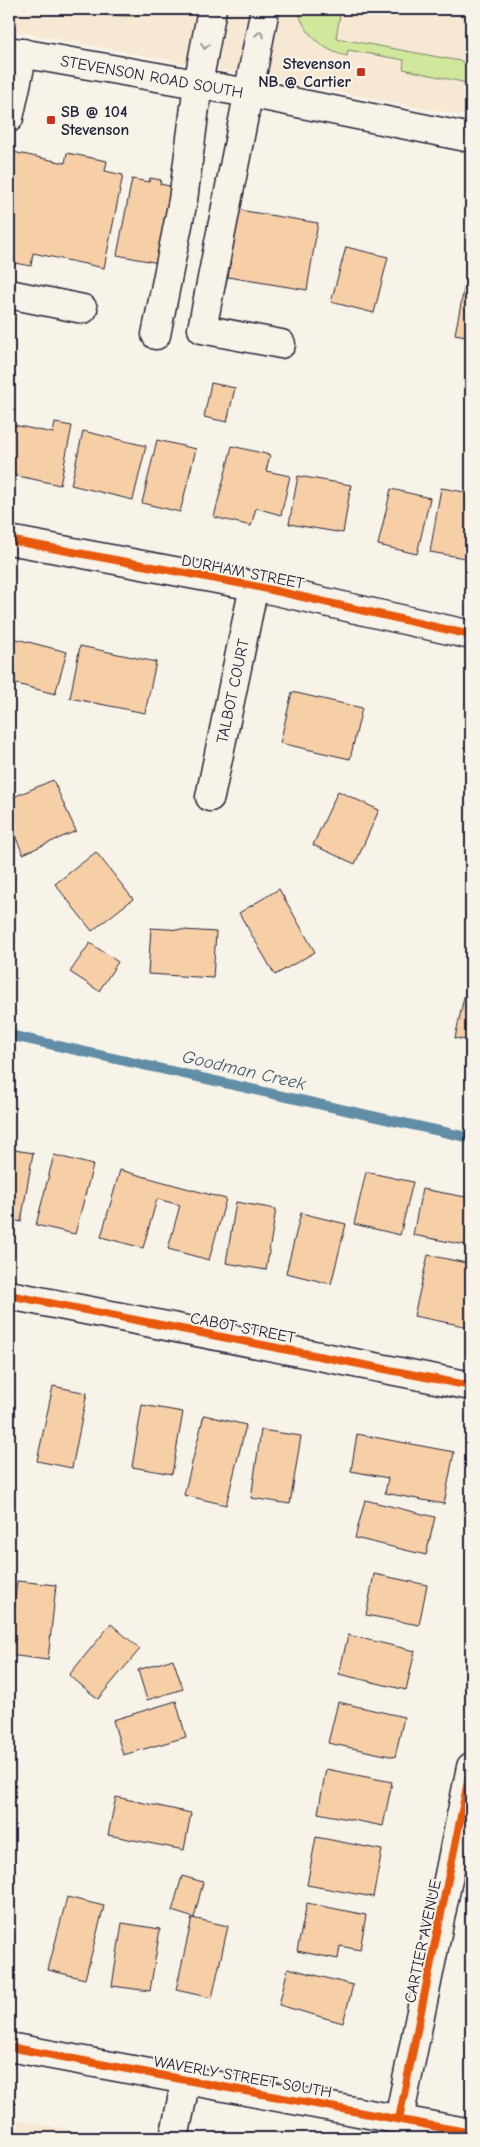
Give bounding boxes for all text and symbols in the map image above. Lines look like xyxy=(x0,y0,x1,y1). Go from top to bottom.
one-way arrow xyxy=(255,29,265,38)
one-way arrow xyxy=(200,42,210,51)
street label: STEVENSON ROAD SOUTH xyxy=(59,52,245,102)
place label: Stevenson NB @ Cartier xyxy=(258,55,352,91)
marker: Stevenson NB @ Cartier xyxy=(355,66,367,78)
place label: SB @ 104 Stevenson xyxy=(61,103,129,139)
marker: SB @ 104 Stevenson xyxy=(45,114,57,126)
street label: DURHAM STREET xyxy=(180,551,306,593)
street label: TALBOT COURT xyxy=(213,637,253,745)
water label: Goodman Creek xyxy=(180,1046,308,1095)
street label: CABOT STREET xyxy=(189,1309,297,1347)
street label: CARTIER AVENUE xyxy=(401,1877,445,2005)
street label: WAVERLY STREET SOUTH xyxy=(152,2052,333,2102)

